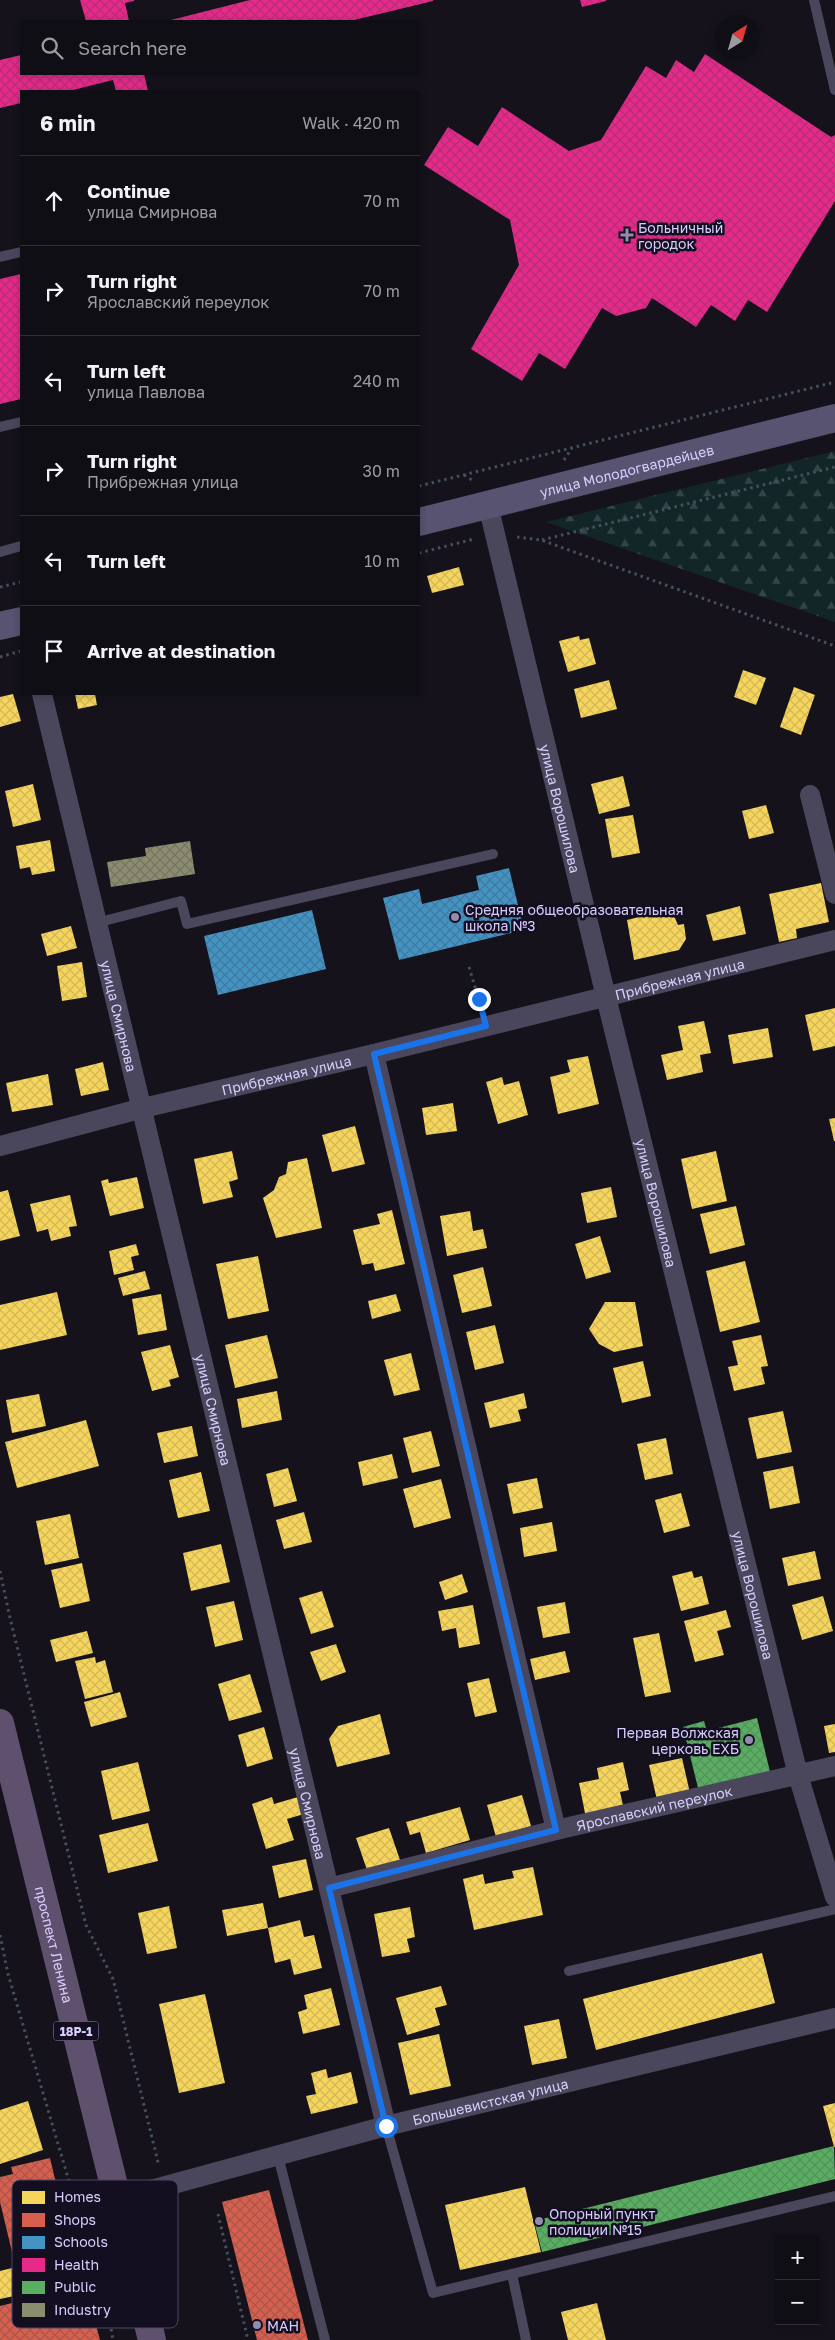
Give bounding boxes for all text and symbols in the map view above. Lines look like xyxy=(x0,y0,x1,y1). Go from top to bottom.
north arrow xyxy=(715,15,760,60)
search box xyxy=(20,20,420,75)
icon: search xyxy=(38,34,66,62)
text: Search here xyxy=(78,36,187,59)
text: 6 min xyxy=(40,110,95,136)
text: Walk · 420 m xyxy=(302,113,400,133)
text: Continue xyxy=(87,179,170,202)
icon: ahead xyxy=(40,187,68,215)
text: 70 m xyxy=(363,191,400,211)
text: улица Смирнова xyxy=(87,202,217,222)
place label: Больничный городок xyxy=(638,219,723,252)
marker: Больничный городок xyxy=(620,228,634,242)
text: Turn right xyxy=(87,269,177,292)
icon: right xyxy=(40,277,68,305)
text: 70 m xyxy=(363,281,400,301)
text: Ярославский переулок xyxy=(87,292,269,312)
text: Turn left xyxy=(87,359,166,382)
icon: left xyxy=(40,367,68,395)
text: 240 m xyxy=(353,371,400,391)
text: улица Павлова xyxy=(87,382,205,402)
street label: улица Молодогвардейцев xyxy=(538,440,716,500)
text: Turn right xyxy=(87,449,177,472)
icon: right xyxy=(40,457,68,485)
text: 30 m xyxy=(363,461,400,481)
text: Прибрежная улица xyxy=(87,472,239,492)
icon: left xyxy=(40,547,68,575)
text: Turn left xyxy=(87,549,166,572)
text: 10 m xyxy=(364,551,400,571)
icon: arrive xyxy=(40,637,68,665)
text: Arrive at destination xyxy=(87,639,275,662)
street label: улица Ворошилова xyxy=(537,742,584,874)
place label: Средняя общеобразовательная школа №3 xyxy=(465,901,684,934)
marker: Средняя общеобразовательная школа №3 xyxy=(449,911,461,923)
street label: Прибрежная улица xyxy=(613,954,746,1003)
street label: улица Смирнова xyxy=(98,958,141,1073)
route end xyxy=(468,988,491,1011)
street label: Прибрежная улица xyxy=(220,1051,353,1098)
street label: улица Ворошилова xyxy=(633,1137,681,1269)
street label: улица Смирнова xyxy=(192,1352,236,1467)
street label: улица Ворошилова xyxy=(730,1529,778,1661)
place label: Первая Волжская церковь ЕХБ xyxy=(616,1724,739,1757)
marker: Первая Волжская церковь ЕХБ xyxy=(743,1734,755,1746)
street label: улица Смирнова xyxy=(287,1746,330,1861)
street label: Ярославский переулок xyxy=(574,1781,734,1834)
street label: проспект Ленина xyxy=(32,1884,77,2005)
road number: 18Р-1 xyxy=(54,2022,98,2040)
street label: Большевистская улица xyxy=(411,2074,570,2128)
route start xyxy=(375,2115,398,2138)
legend xyxy=(12,2180,178,2328)
text: Homes xyxy=(54,2188,101,2205)
place label: Опорный пункт полиции №15 xyxy=(549,2205,655,2238)
text: Shops xyxy=(54,2211,96,2228)
marker: Опорный пункт полиции №15 xyxy=(533,2215,545,2227)
text: Schools xyxy=(54,2233,108,2250)
map controls xyxy=(775,2235,820,2325)
button: + xyxy=(775,2235,820,2280)
text: Health xyxy=(54,2256,99,2273)
text: Public xyxy=(54,2278,96,2295)
button: − xyxy=(775,2280,820,2325)
text: Industry xyxy=(54,2301,111,2318)
place label: МАН xyxy=(267,2317,299,2334)
marker: МАН xyxy=(251,2319,263,2331)

